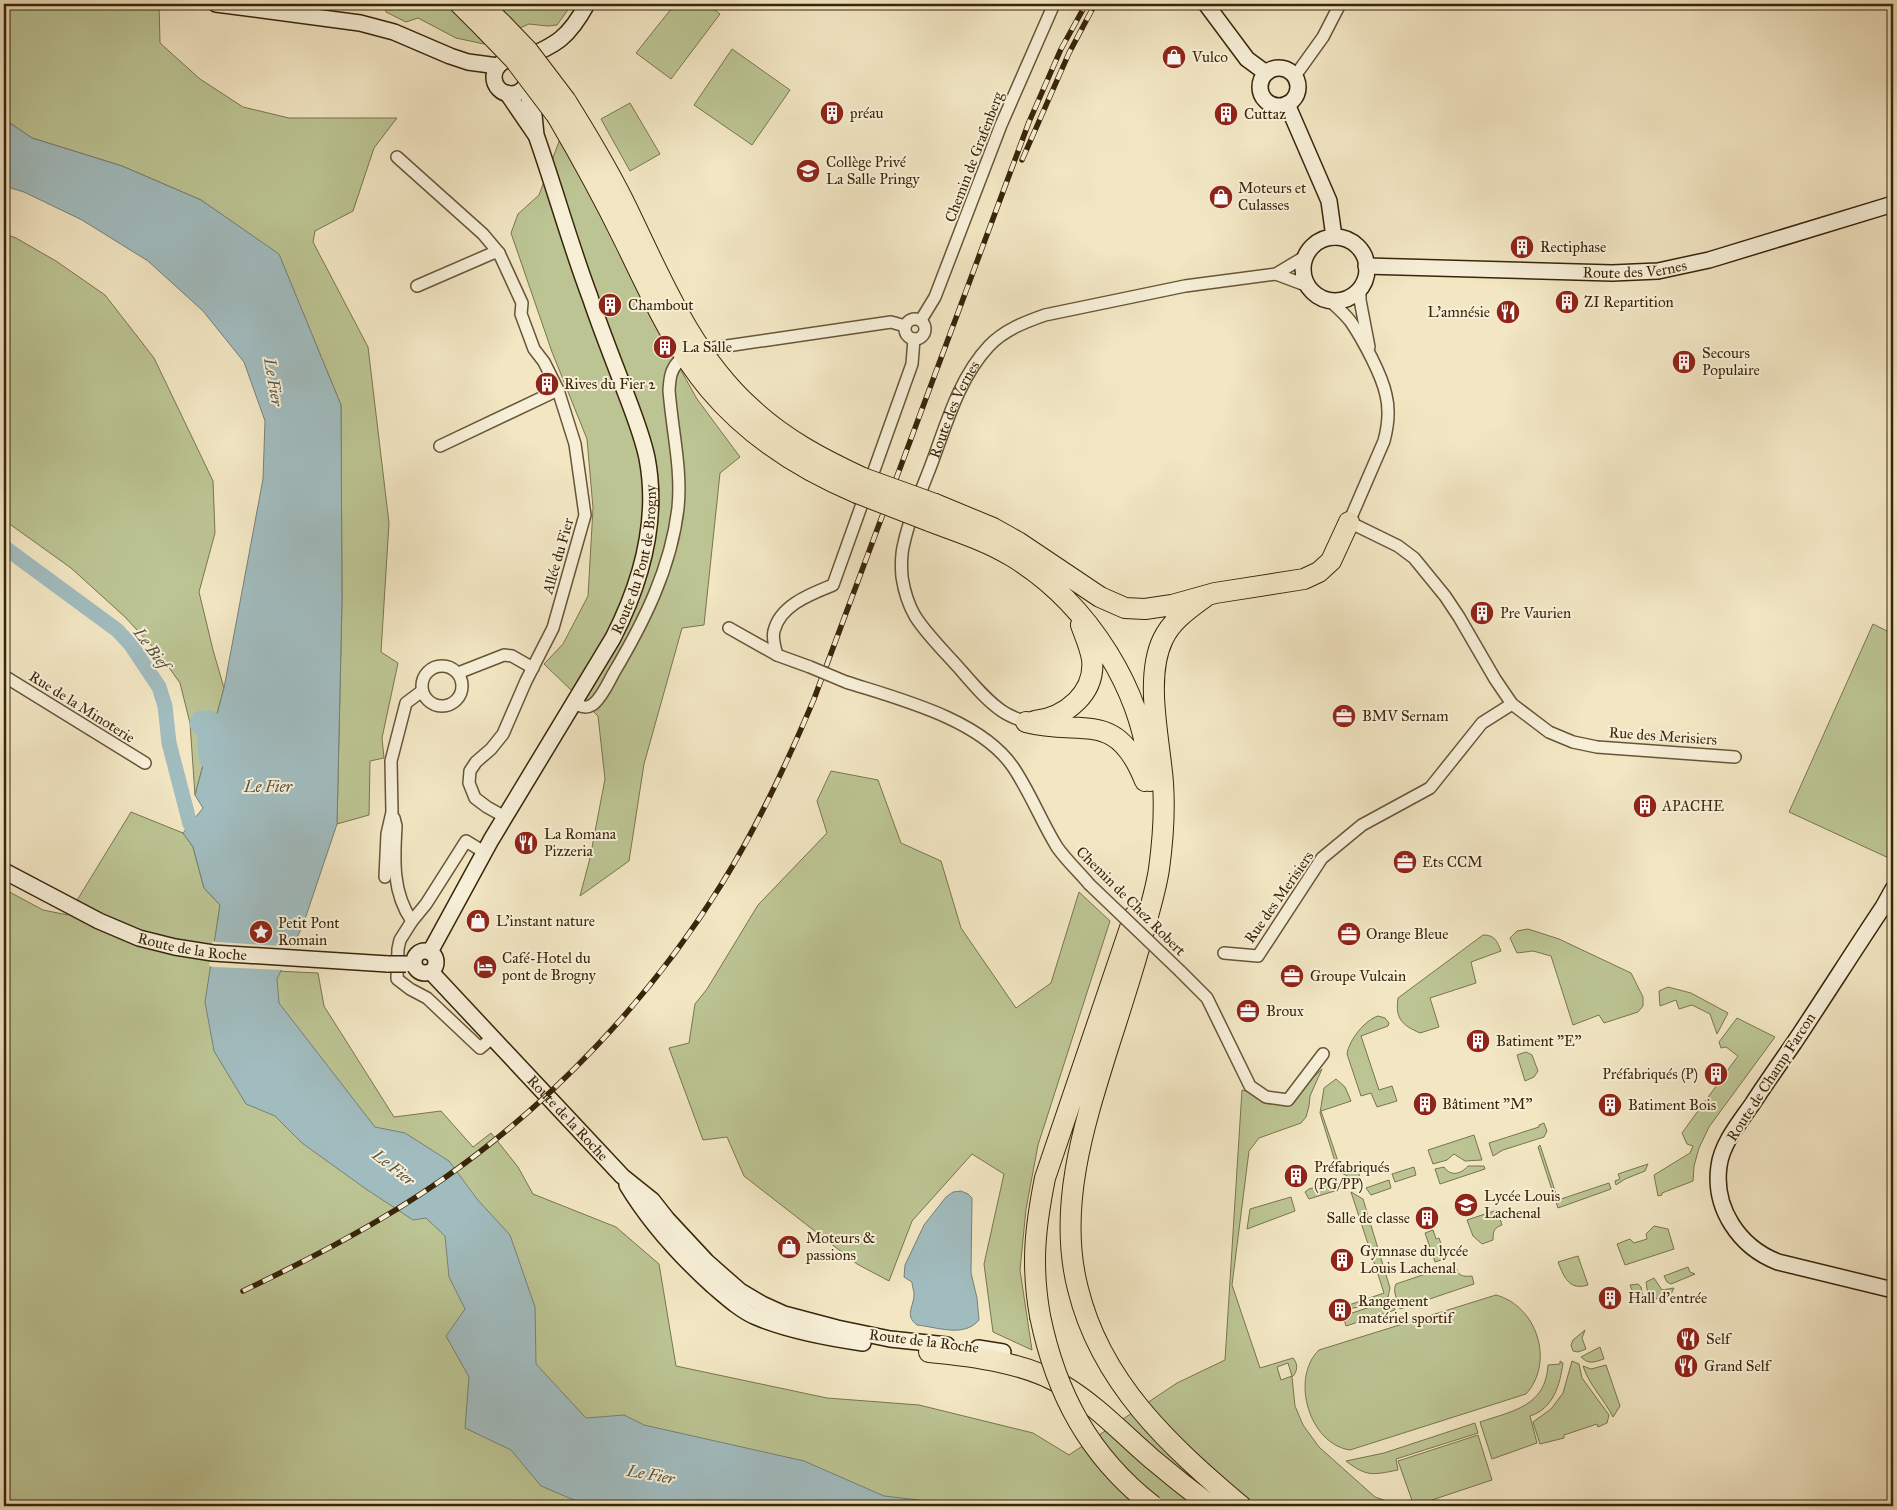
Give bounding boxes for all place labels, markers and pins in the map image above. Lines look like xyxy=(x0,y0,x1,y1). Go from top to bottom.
shop icon: Vulco xyxy=(1161,44,1187,70)
place label: Vulco xyxy=(1191,48,1228,66)
building icon: préau xyxy=(819,100,845,126)
building icon: Cuttaz xyxy=(1213,101,1239,127)
place label: préau xyxy=(849,104,884,122)
place label: Cuttaz xyxy=(1244,105,1286,123)
place label: Collège Privé La Salle Pringy xyxy=(826,153,921,188)
school or university icon: Collège Privé La Salle Pringy xyxy=(795,158,821,184)
place label: Moteurs et Culasses xyxy=(1238,179,1307,214)
shop icon: Moteurs et Culasses xyxy=(1208,184,1234,210)
building icon: Rectiphase xyxy=(1509,234,1535,260)
place label: Rectiphase xyxy=(1540,238,1606,256)
building icon: ZI Repartition xyxy=(1554,289,1580,315)
building icon: Chambout xyxy=(597,292,623,318)
place label: ZI Repartition xyxy=(1584,293,1674,311)
place label: Chambout xyxy=(628,296,694,314)
restaurant icon: L'amnésie xyxy=(1495,299,1521,325)
place label: L'amnésie xyxy=(1427,303,1490,321)
building icon: La Salle xyxy=(652,334,678,360)
place label: La Salle xyxy=(682,338,732,356)
place label: Secours Populaire xyxy=(1702,344,1760,379)
building icon: Secours Populaire xyxy=(1671,349,1697,375)
building icon: Rives du Fier 2 xyxy=(534,371,560,397)
place label: Rives du Fier 2 xyxy=(564,375,656,393)
building icon: Pre Vaurien xyxy=(1469,600,1495,626)
place label: Pre Vaurien xyxy=(1500,604,1571,622)
office icon: BMV Sernam xyxy=(1331,703,1357,729)
place label: BMV Sernam xyxy=(1362,707,1449,725)
building icon: APACHE xyxy=(1632,793,1658,819)
place label: APACHE xyxy=(1661,797,1724,815)
place label: La Romana Pizzeria xyxy=(544,825,617,860)
restaurant icon: La Romana Pizzeria xyxy=(513,830,539,856)
office icon: Ets CCM xyxy=(1392,849,1418,875)
place label: Ets CCM xyxy=(1422,853,1483,871)
shop icon: L'instant nature xyxy=(465,908,491,934)
place label: L'instant nature xyxy=(496,912,595,930)
place label: Petit Pont Romain xyxy=(278,914,340,949)
place icon: Petit Pont Romain xyxy=(248,919,274,945)
office icon: Orange Bleue xyxy=(1336,921,1362,947)
place label: Orange Bleue xyxy=(1366,925,1448,943)
place label: Café-Hotel du pont de Brogny xyxy=(501,949,597,984)
hotel icon: Café-Hotel du pont de Brogny xyxy=(472,954,498,980)
office icon: Groupe Vulcain xyxy=(1279,963,1305,989)
place label: Groupe Vulcain xyxy=(1310,967,1406,985)
office icon: Broux xyxy=(1235,998,1261,1024)
place label: Broux xyxy=(1266,1002,1304,1020)
building icon: Batiment "E" xyxy=(1465,1028,1491,1054)
place label: Batiment "E" xyxy=(1496,1032,1582,1050)
building icon: Préfabriqués (P) xyxy=(1703,1061,1729,1087)
place label: Préfabriqués (P) xyxy=(1602,1065,1698,1084)
building icon: Bâtiment "M" xyxy=(1412,1091,1438,1117)
building icon: Batiment Bois xyxy=(1597,1092,1623,1118)
place label: Bâtiment "M" xyxy=(1442,1095,1533,1113)
place label: Batiment Bois xyxy=(1628,1096,1716,1114)
place label: Préfabriqués (PG/PP) xyxy=(1314,1158,1389,1194)
building icon: Préfabriqués (PG/PP) xyxy=(1283,1163,1309,1189)
place label: Lycée Louis Lachenal xyxy=(1484,1187,1560,1222)
school or university icon: Lycée Louis Lachenal xyxy=(1453,1192,1479,1218)
building icon: Salle de classe xyxy=(1414,1205,1440,1231)
place label: Salle de classe xyxy=(1327,1209,1410,1227)
place label: Moteurs & passions xyxy=(805,1229,876,1264)
shop icon: Moteurs & passions xyxy=(776,1234,802,1260)
place label: Gymnase du lycée Louis Lachenal xyxy=(1360,1242,1468,1277)
building icon: Gymnase du lycée Louis Lachenal xyxy=(1329,1247,1355,1273)
building icon: Hall d'entrée xyxy=(1597,1285,1623,1311)
place label: Hall d'entrée xyxy=(1628,1289,1707,1307)
place label: Rangement matériel sportif xyxy=(1358,1292,1455,1327)
building icon: Rangement matériel sportif xyxy=(1327,1297,1353,1323)
restaurant icon: Self xyxy=(1675,1326,1701,1352)
place label: Self xyxy=(1706,1330,1733,1348)
restaurant icon: Grand Self xyxy=(1673,1353,1699,1379)
place label: Grand Self xyxy=(1704,1357,1773,1375)

